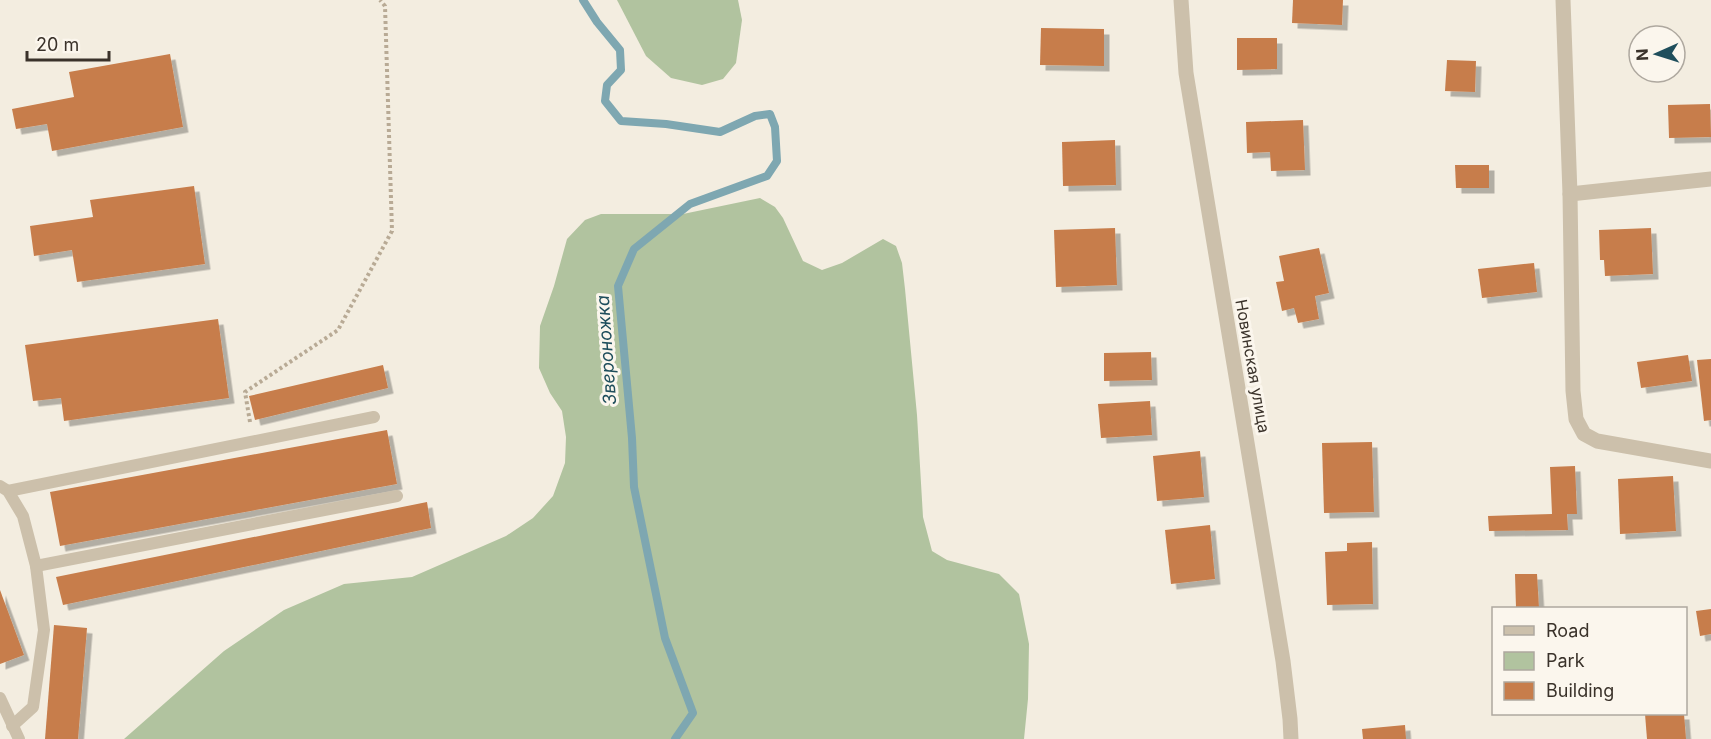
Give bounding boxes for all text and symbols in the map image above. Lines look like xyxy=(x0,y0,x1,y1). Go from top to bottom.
scale bar xyxy=(27,24,110,62)
north arrow xyxy=(1627,24,1687,84)
text: 20 m xyxy=(36,34,79,55)
text: N xyxy=(1632,48,1652,61)
water label: Звероножка xyxy=(592,294,620,406)
street label: Новинская улица xyxy=(1231,298,1275,434)
legend xyxy=(1492,607,1687,715)
text: Road xyxy=(1546,620,1589,641)
text: Park xyxy=(1546,650,1585,671)
text: Building xyxy=(1546,680,1614,701)

